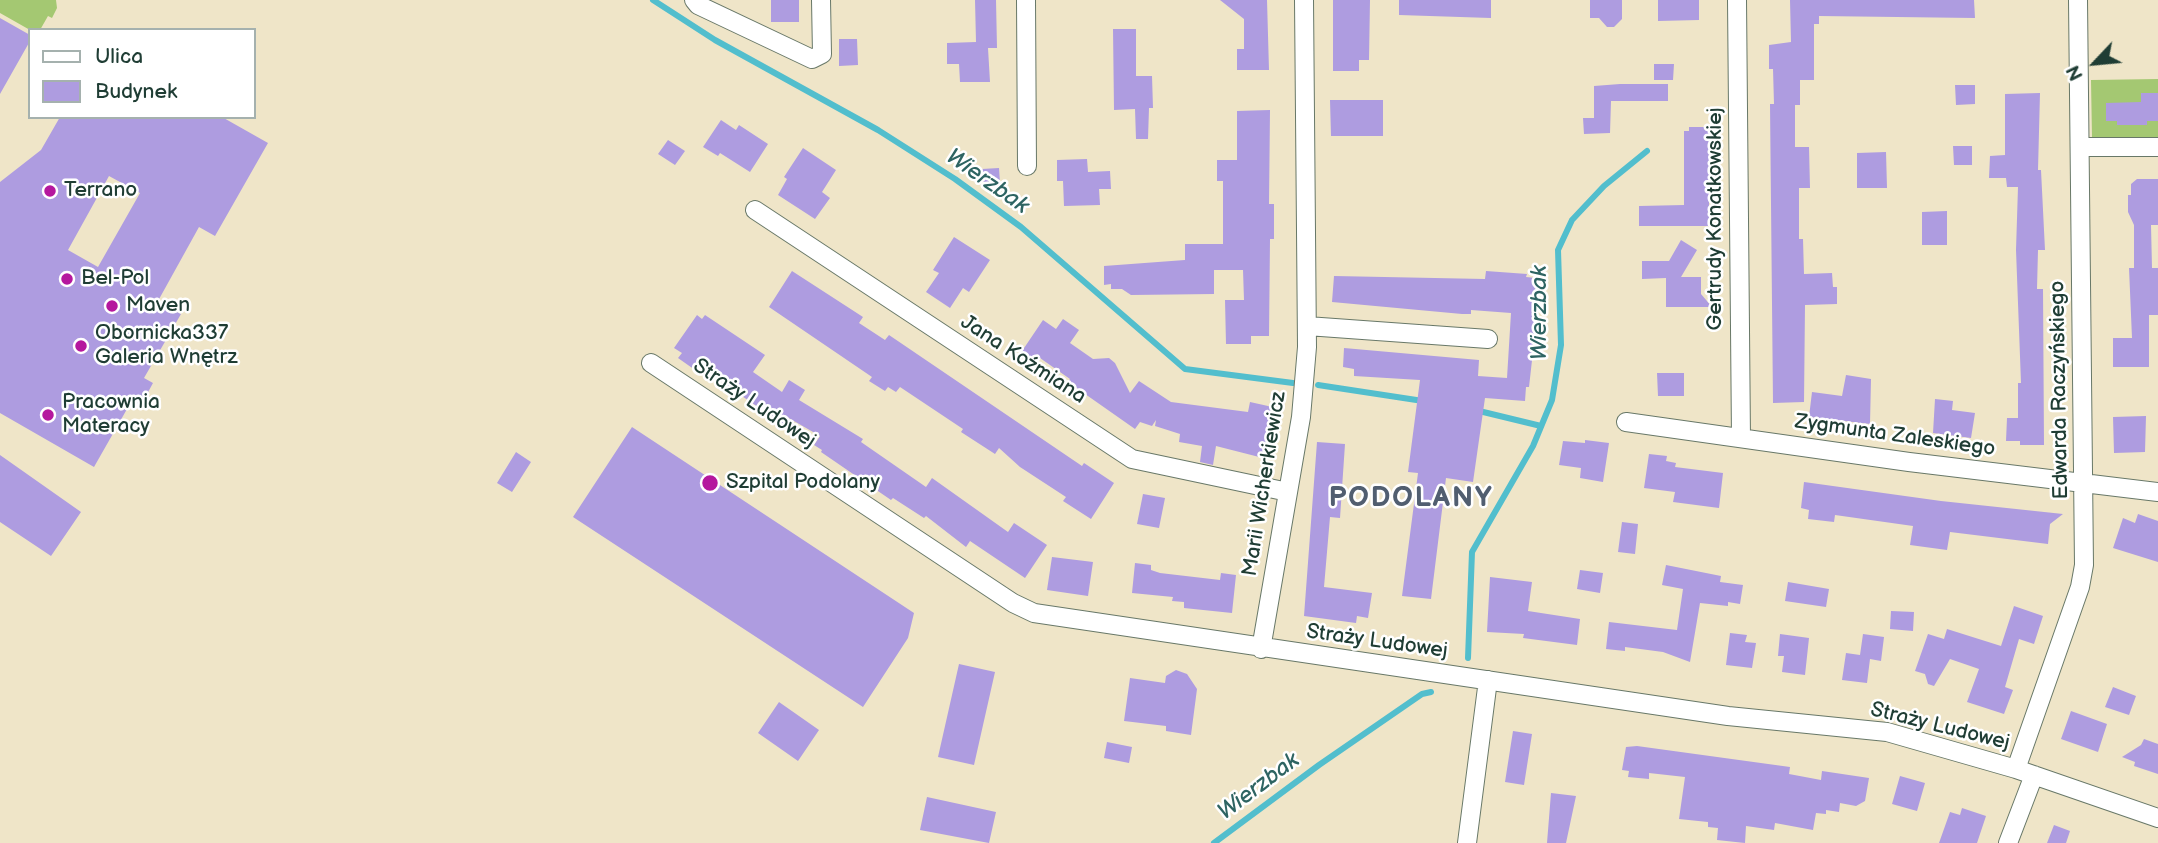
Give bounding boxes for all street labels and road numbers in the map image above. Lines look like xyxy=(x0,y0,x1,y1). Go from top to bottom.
street label: Gertrudy Konatkowskiej xyxy=(1703,107,1729,331)
street label: Edwarda Raczyńskiego xyxy=(2045,280,2075,500)
street label: Jana Koźmiana xyxy=(956,310,1090,410)
street label: Straży Ludowej xyxy=(688,354,820,454)
street label: Marii Wicherkiewicz xyxy=(1238,390,1292,578)
street label: Zygmunta Zaleskiego xyxy=(1793,409,1997,463)
street label: Straży Ludowej xyxy=(1305,620,1449,664)
street label: Straży Ludowej xyxy=(1868,698,2012,756)

